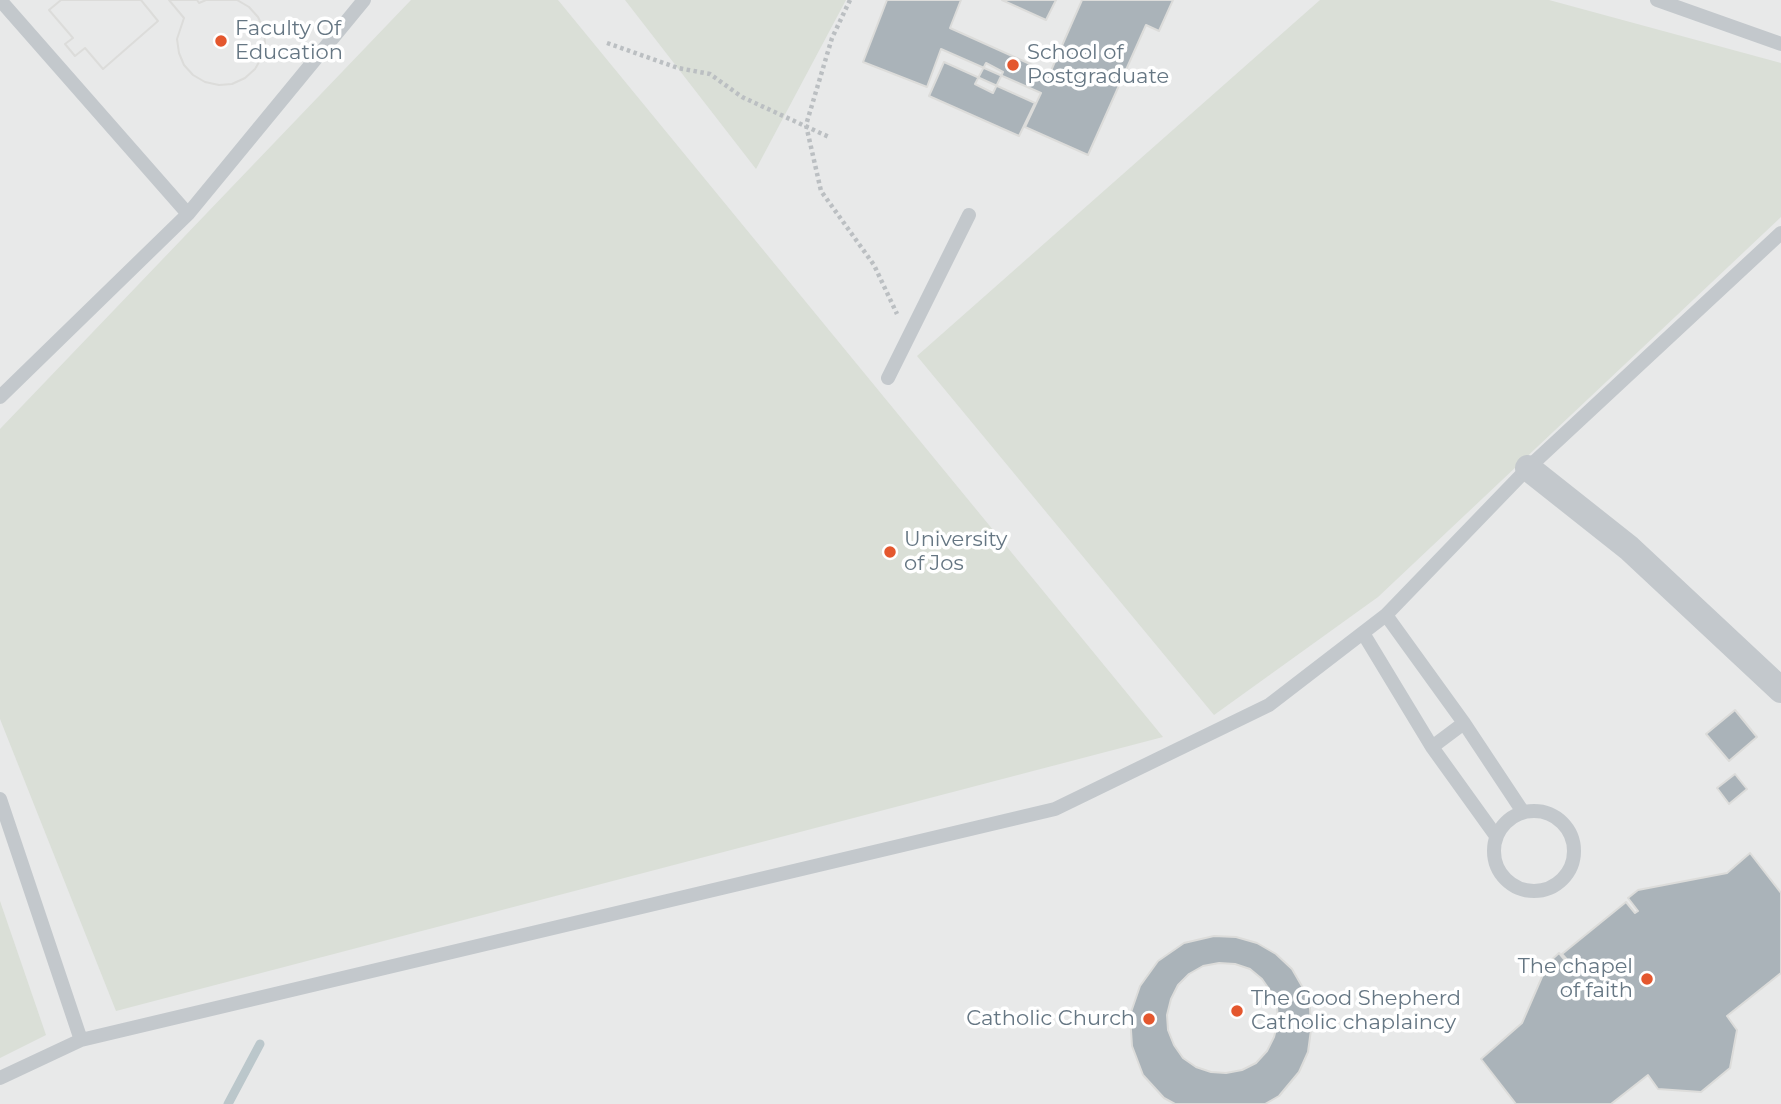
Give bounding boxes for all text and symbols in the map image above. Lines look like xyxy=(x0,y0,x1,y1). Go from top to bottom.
place label: Faculty Of Education xyxy=(235,16,343,66)
marker: Faculty Of Education xyxy=(213,33,229,49)
place label: School of Postgraduate xyxy=(1027,40,1169,90)
marker: School of Postgraduate xyxy=(1005,57,1021,73)
place label: University of Jos xyxy=(904,527,1007,577)
marker: University of Jos xyxy=(882,544,898,560)
place label: The chapel of faith xyxy=(1518,954,1633,1004)
marker: The chapel of faith xyxy=(1639,971,1655,987)
place label: The Good Shepherd Catholic chaplaincy xyxy=(1251,986,1461,1036)
marker: The Good Shepherd Catholic chaplaincy xyxy=(1229,1003,1245,1019)
place label: Catholic Church xyxy=(966,1006,1135,1032)
marker: Catholic Church xyxy=(1141,1011,1157,1027)

